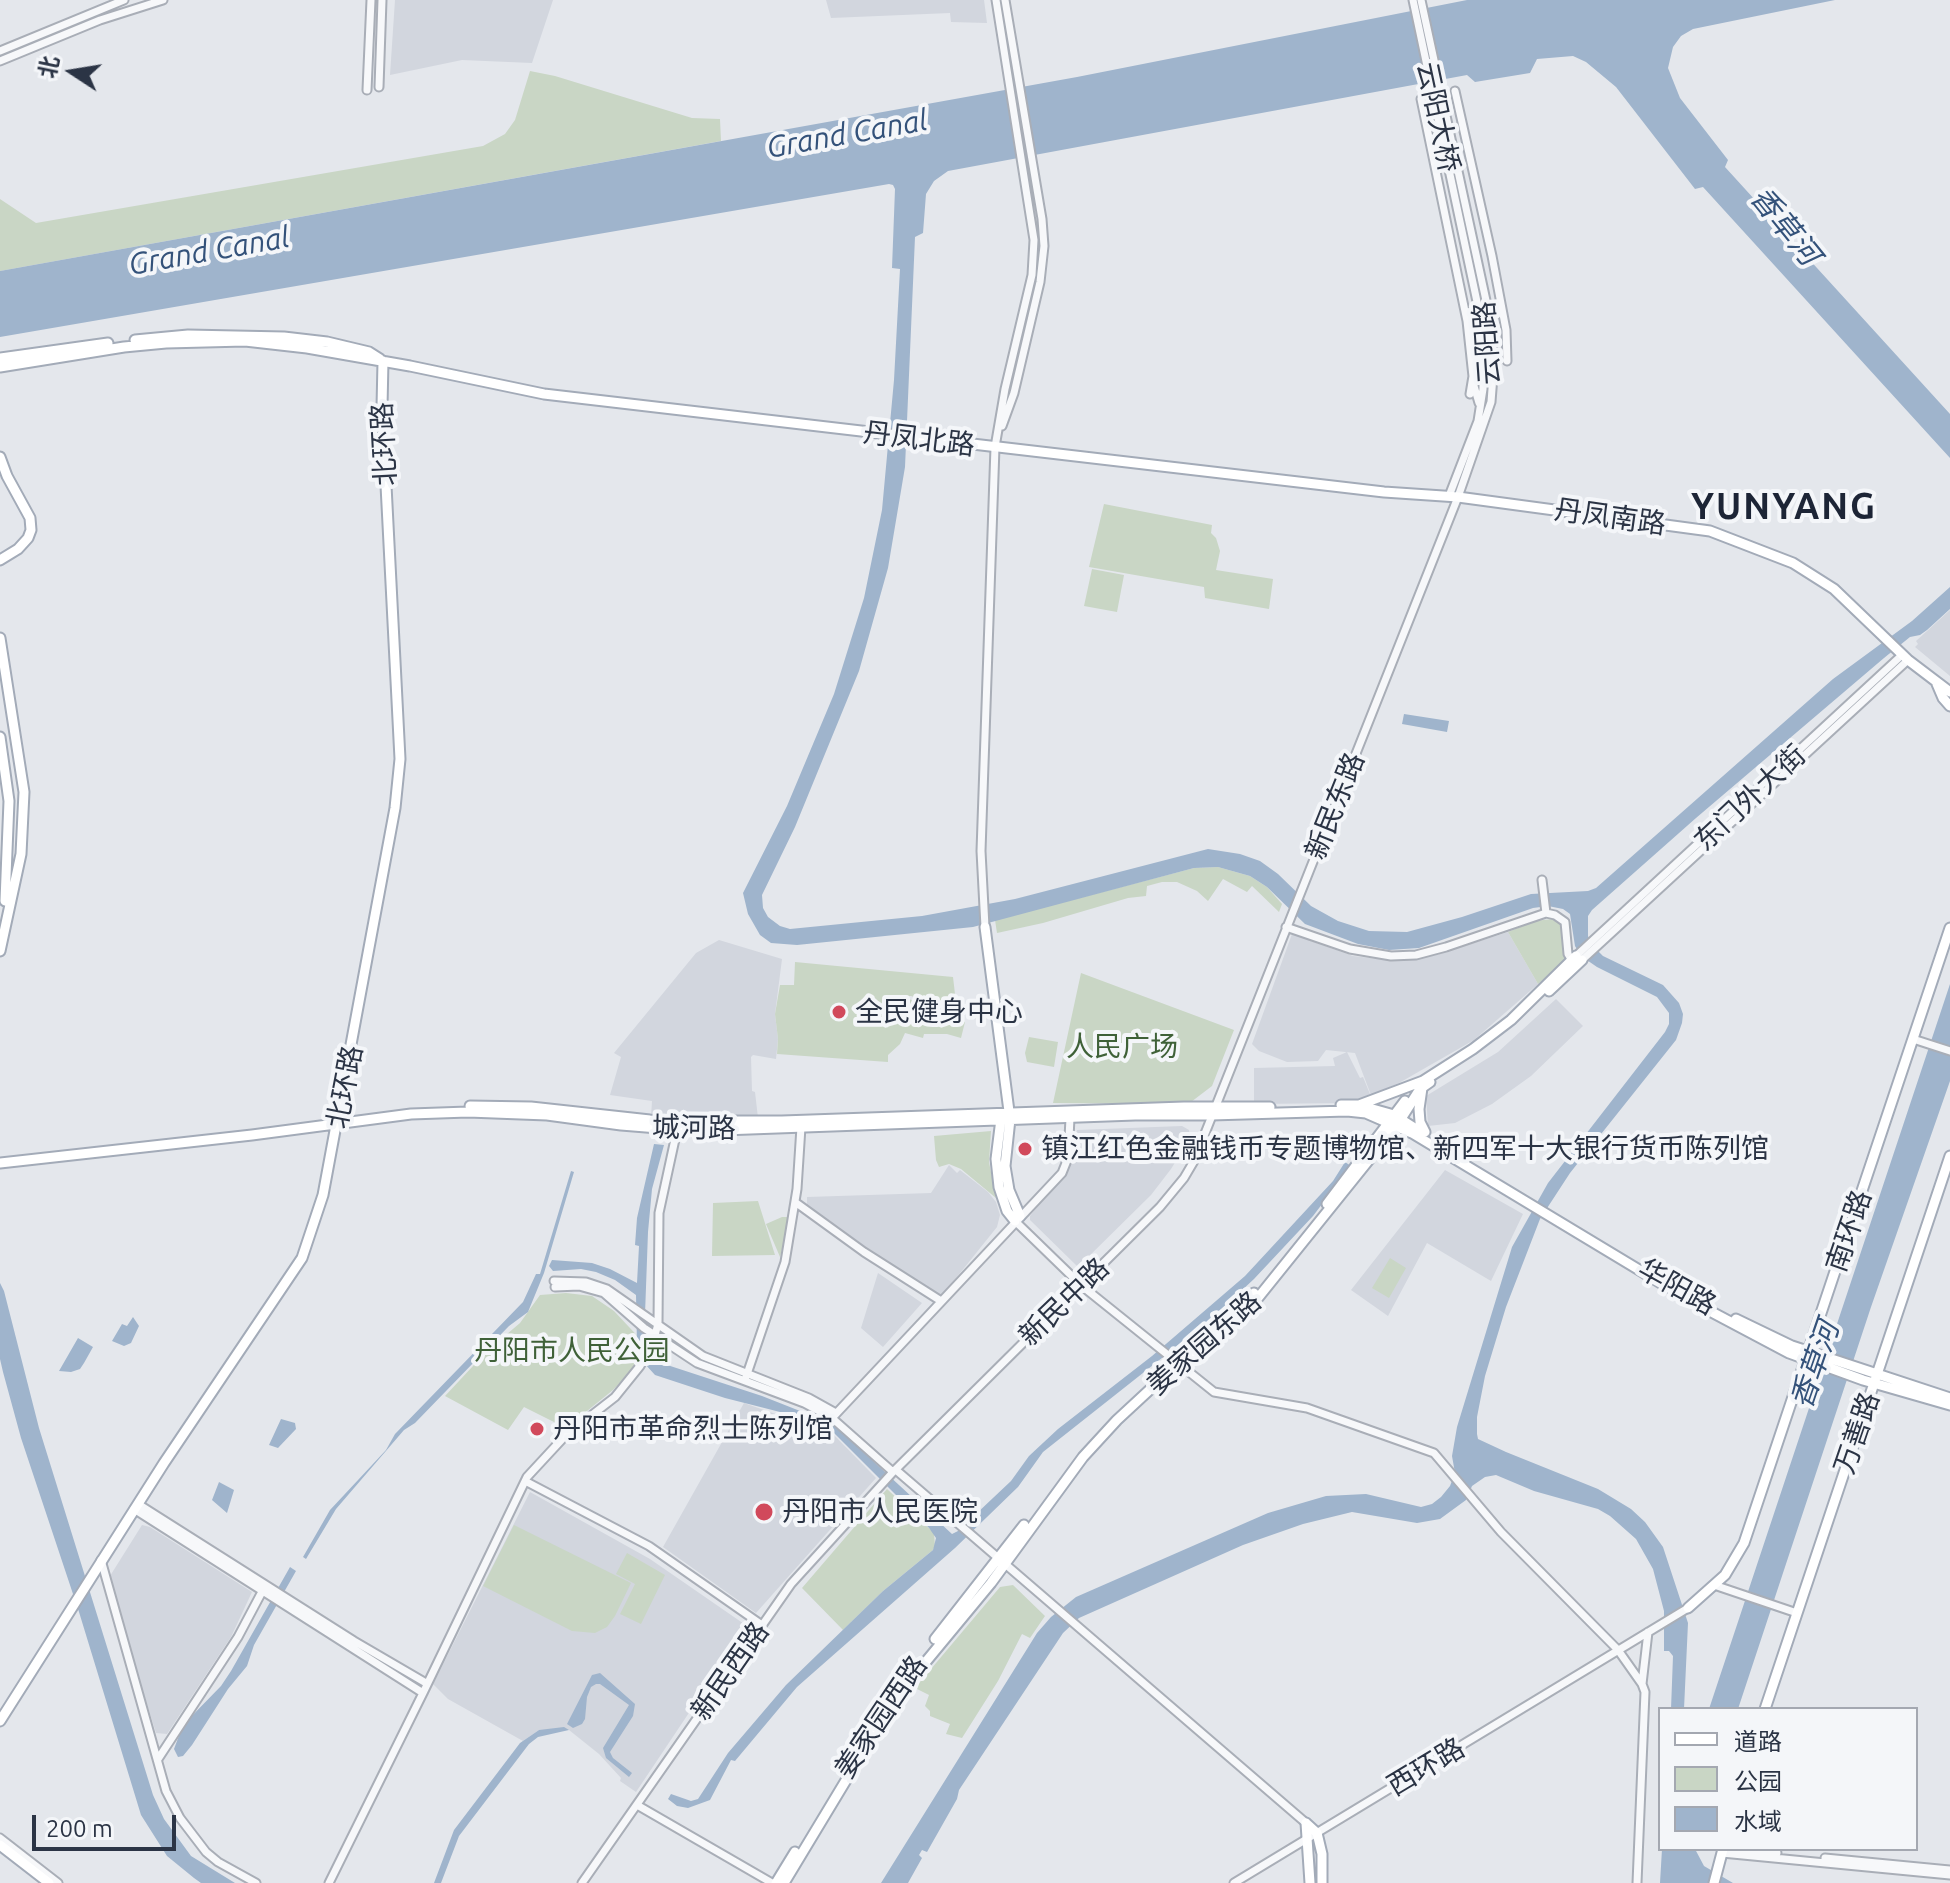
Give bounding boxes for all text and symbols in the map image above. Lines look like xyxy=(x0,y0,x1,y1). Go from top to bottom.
north arrow xyxy=(32,32,112,112)
text: 北 xyxy=(34,54,63,80)
street label: 云阳大桥 xyxy=(1410,59,1466,175)
water label: Grand Canal xyxy=(764,102,930,166)
water label: 香草河 xyxy=(1743,180,1827,272)
water label: Grand Canal xyxy=(126,219,292,283)
street label: 云阳路 xyxy=(1467,300,1507,386)
street label: 北环路 xyxy=(365,401,403,487)
street label: 丹凤北路 xyxy=(861,416,977,462)
district label: YUNYANG xyxy=(1691,485,1877,529)
street label: 丹凤南路 xyxy=(1552,493,1668,541)
street label: 东门外大街 xyxy=(1687,738,1813,858)
street label: 新民东路 xyxy=(1298,748,1372,864)
place label: 全民健身中心 xyxy=(855,995,1023,1029)
marker: 全民健身中心 xyxy=(830,1003,848,1021)
park label: 人民广场 xyxy=(1066,1030,1178,1064)
street label: 北环路 xyxy=(320,1043,370,1131)
street label: 城河路 xyxy=(652,1110,736,1146)
place label: 镇江红色金融钱币专题博物馆、新四军十大银行货币陈列馆 xyxy=(1041,1132,1769,1166)
marker: 镇江红色金融钱币专题博物馆、新四军十大银行货币陈列馆 xyxy=(1016,1140,1034,1158)
street label: 南环路 xyxy=(1819,1186,1879,1276)
street label: 新民中路 xyxy=(1012,1251,1116,1353)
street label: 华阳路 xyxy=(1632,1252,1722,1322)
street label: 姜家园东路 xyxy=(1140,1284,1268,1402)
water label: 香草河 xyxy=(1783,1317,1847,1413)
park label: 丹阳市人民公园 xyxy=(474,1334,670,1368)
street label: 万善路 xyxy=(1827,1388,1887,1478)
place label: 丹阳市革命烈士陈列馆 xyxy=(553,1412,833,1446)
marker: 丹阳市革命烈士陈列馆 xyxy=(528,1420,546,1438)
place label: 丹阳市人民医院 xyxy=(782,1495,978,1529)
marker: 丹阳市人民医院 xyxy=(753,1501,775,1523)
street label: 新民西路 xyxy=(684,1615,776,1727)
street label: 姜家园西路 xyxy=(828,1650,934,1784)
legend xyxy=(1658,1707,1918,1851)
text: 道路 xyxy=(1734,1728,1782,1755)
street label: 西环路 xyxy=(1381,1731,1471,1803)
text: 公园 xyxy=(1734,1768,1782,1795)
scale bar xyxy=(36,1799,180,1849)
text: 水域 xyxy=(1734,1808,1782,1835)
text: 200 m xyxy=(46,1815,113,1842)

